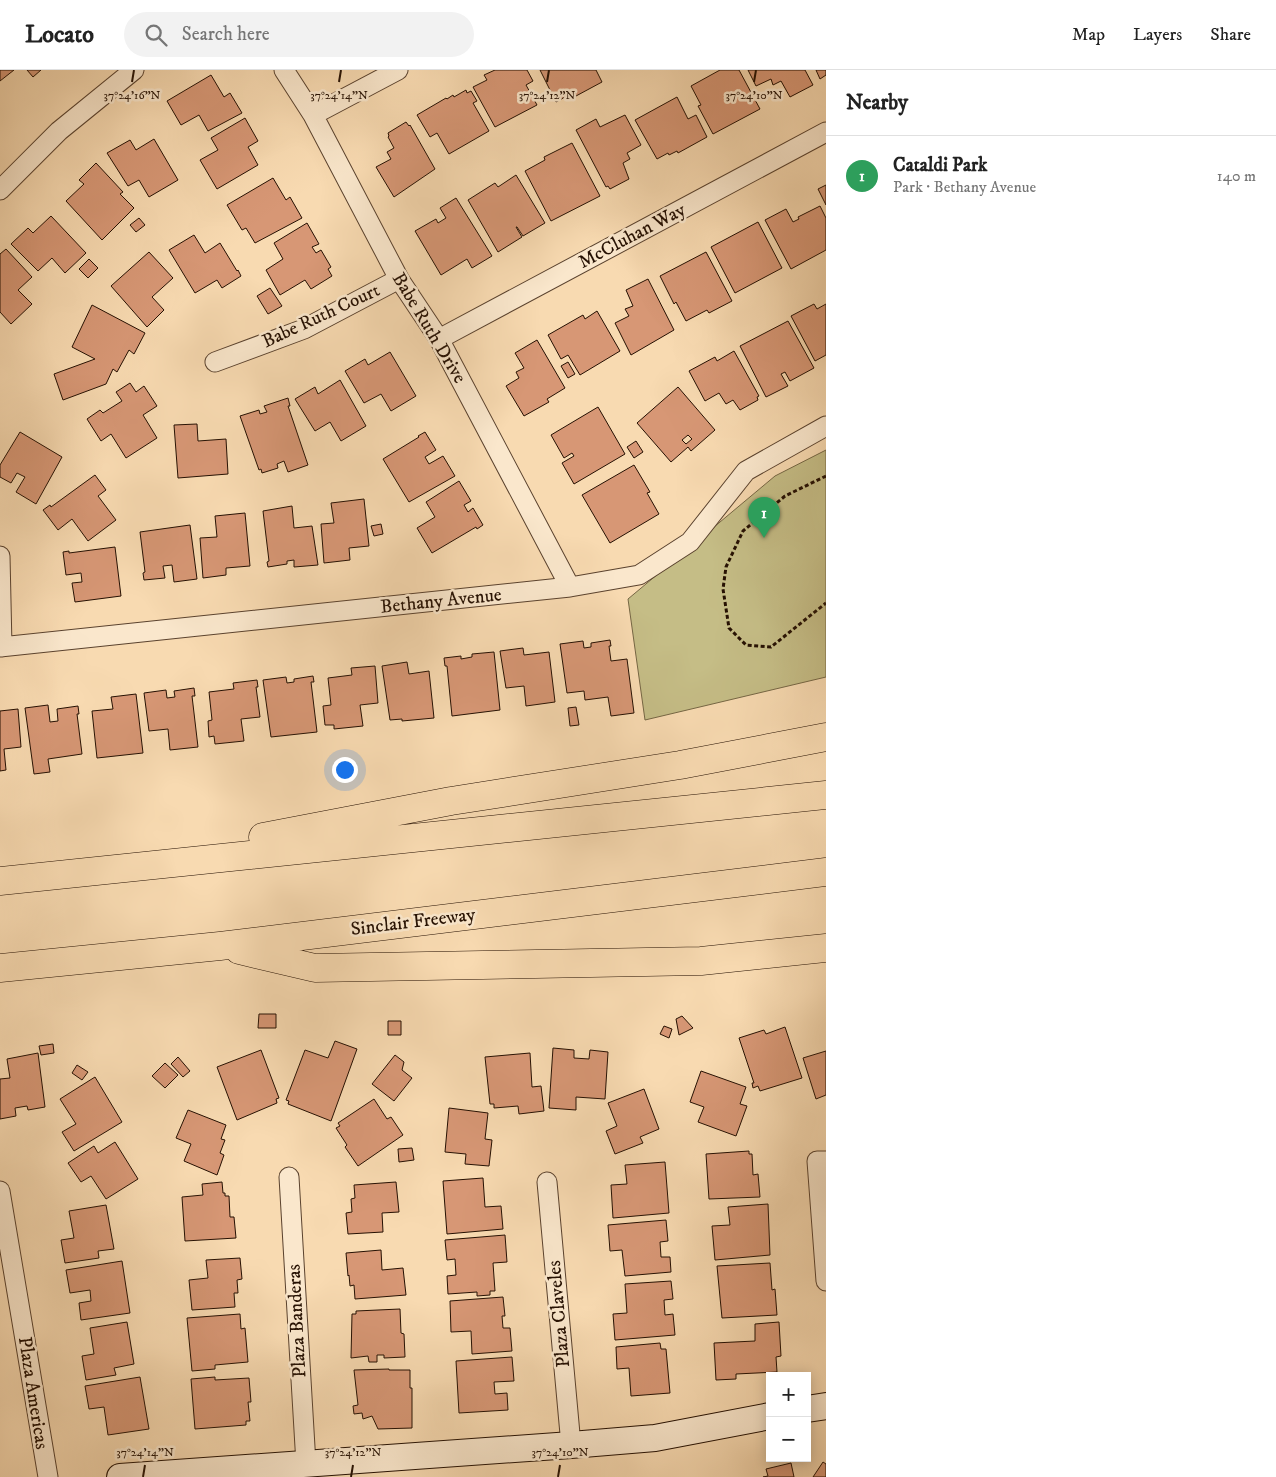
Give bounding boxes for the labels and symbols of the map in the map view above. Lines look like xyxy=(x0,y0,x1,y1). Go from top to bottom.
text: 37°24'16"N xyxy=(104,88,161,103)
text: 37°24'14"N xyxy=(310,88,368,103)
text: 37°24'12"N xyxy=(519,88,575,103)
text: 37°24'10"N xyxy=(725,88,783,103)
street label: McCluhan Way xyxy=(574,198,690,274)
street label: Babe Ruth Drive xyxy=(387,268,471,388)
street label: Babe Ruth Court xyxy=(259,279,383,353)
pin: 1 xyxy=(748,497,780,538)
street label: Bethany Avenue xyxy=(379,583,503,619)
your location xyxy=(332,757,358,783)
street label: Sinclair Freeway xyxy=(349,903,478,941)
street label: Plaza Claveles xyxy=(543,1259,575,1369)
street label: Plaza Banderas xyxy=(283,1264,311,1378)
street label: Plaza Americas xyxy=(13,1335,53,1451)
text: 37°24'14"N xyxy=(116,1445,174,1460)
text: 37°24'12"N xyxy=(325,1445,381,1460)
text: 37°24'10"N xyxy=(531,1445,589,1460)

